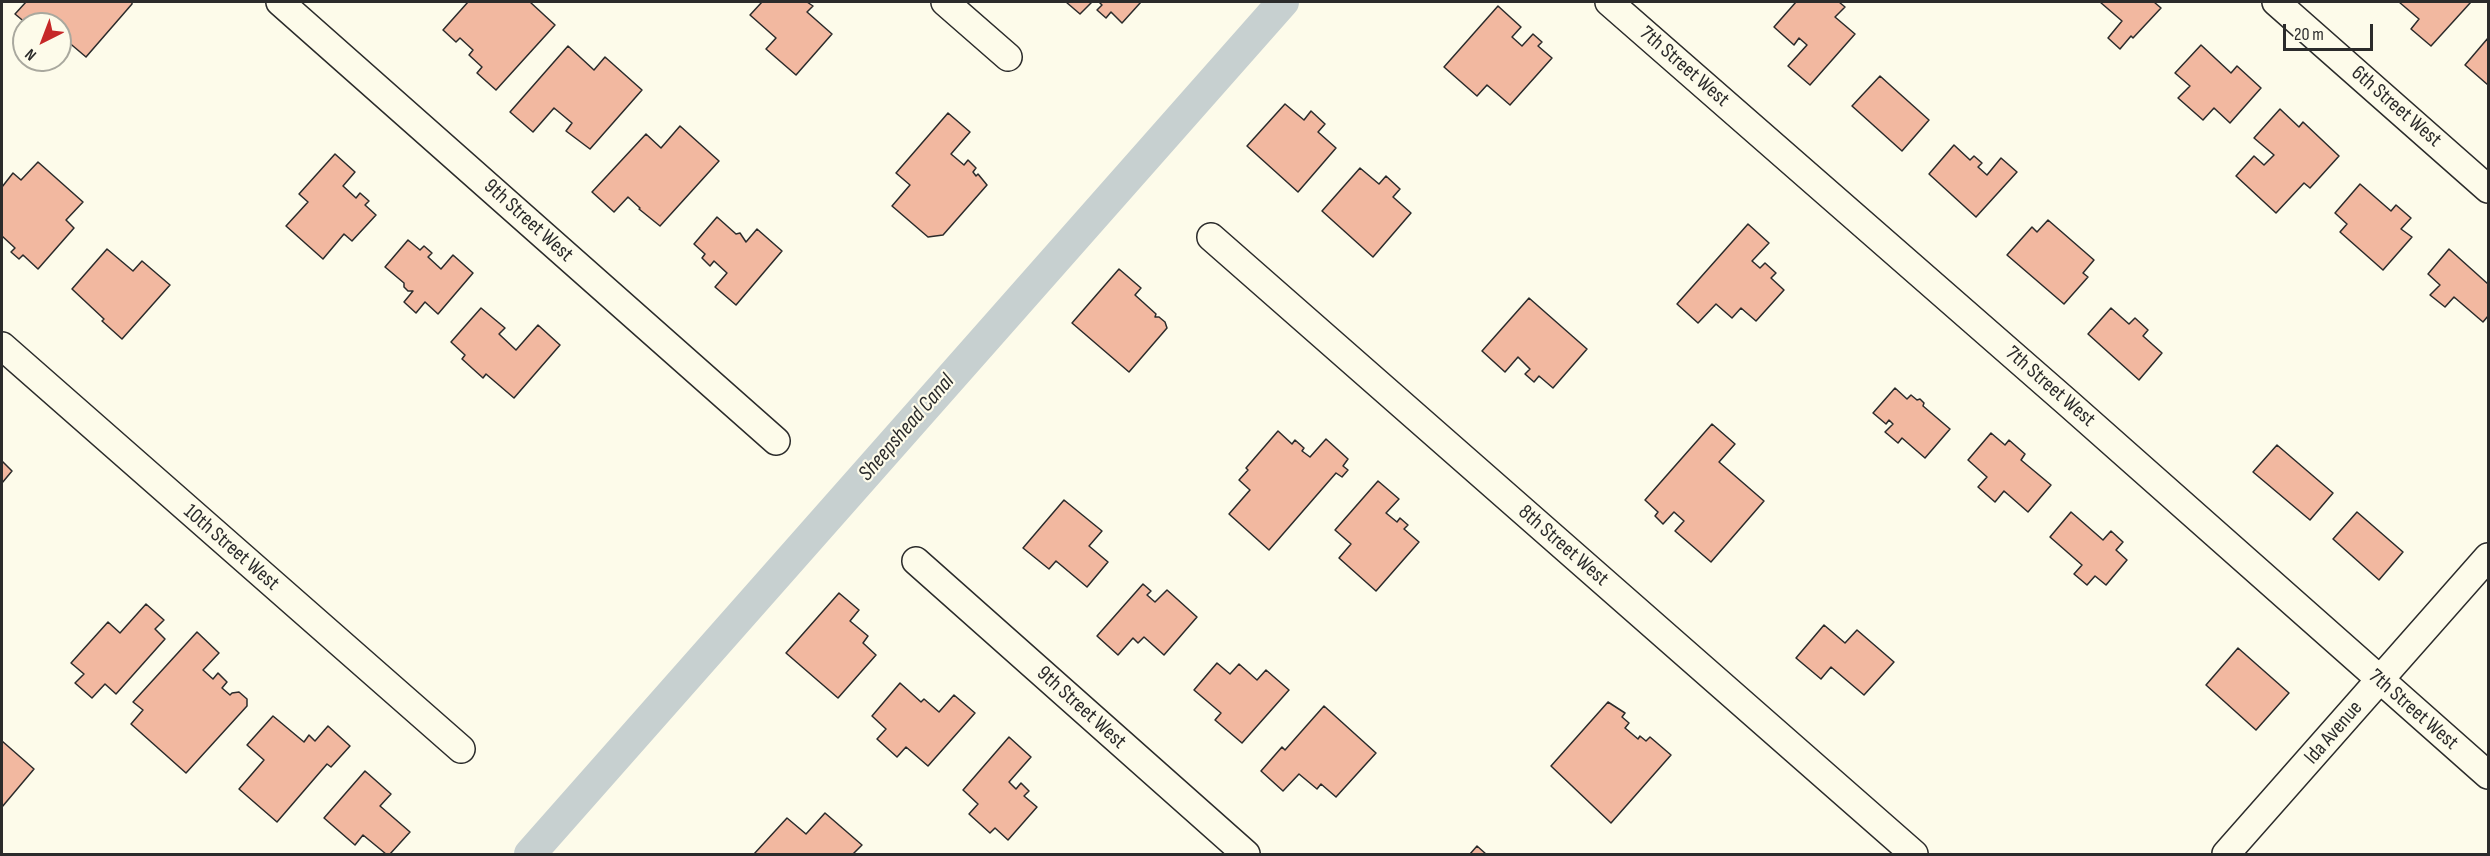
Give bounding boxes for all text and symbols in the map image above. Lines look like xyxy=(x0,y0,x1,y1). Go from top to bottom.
north arrow xyxy=(12,12,72,72)
scale bar xyxy=(2286,12,2376,50)
street label: 7th Street West xyxy=(1634,21,1734,113)
text: 20 m xyxy=(2294,24,2324,45)
text: N xyxy=(21,44,40,64)
street label: 6th Street West xyxy=(2346,61,2446,153)
street label: 9th Street West xyxy=(478,174,578,268)
street label: 7th Street West xyxy=(2000,341,2100,433)
water label: Sheepshead Canal xyxy=(854,369,960,487)
street label: 10th Street West xyxy=(178,500,284,596)
street label: 8th Street West xyxy=(1513,500,1613,592)
street label: 9th Street West xyxy=(1031,661,1131,755)
street label: 7th Street West xyxy=(2363,664,2463,756)
street label: Ida Avenue xyxy=(2300,696,2368,770)

